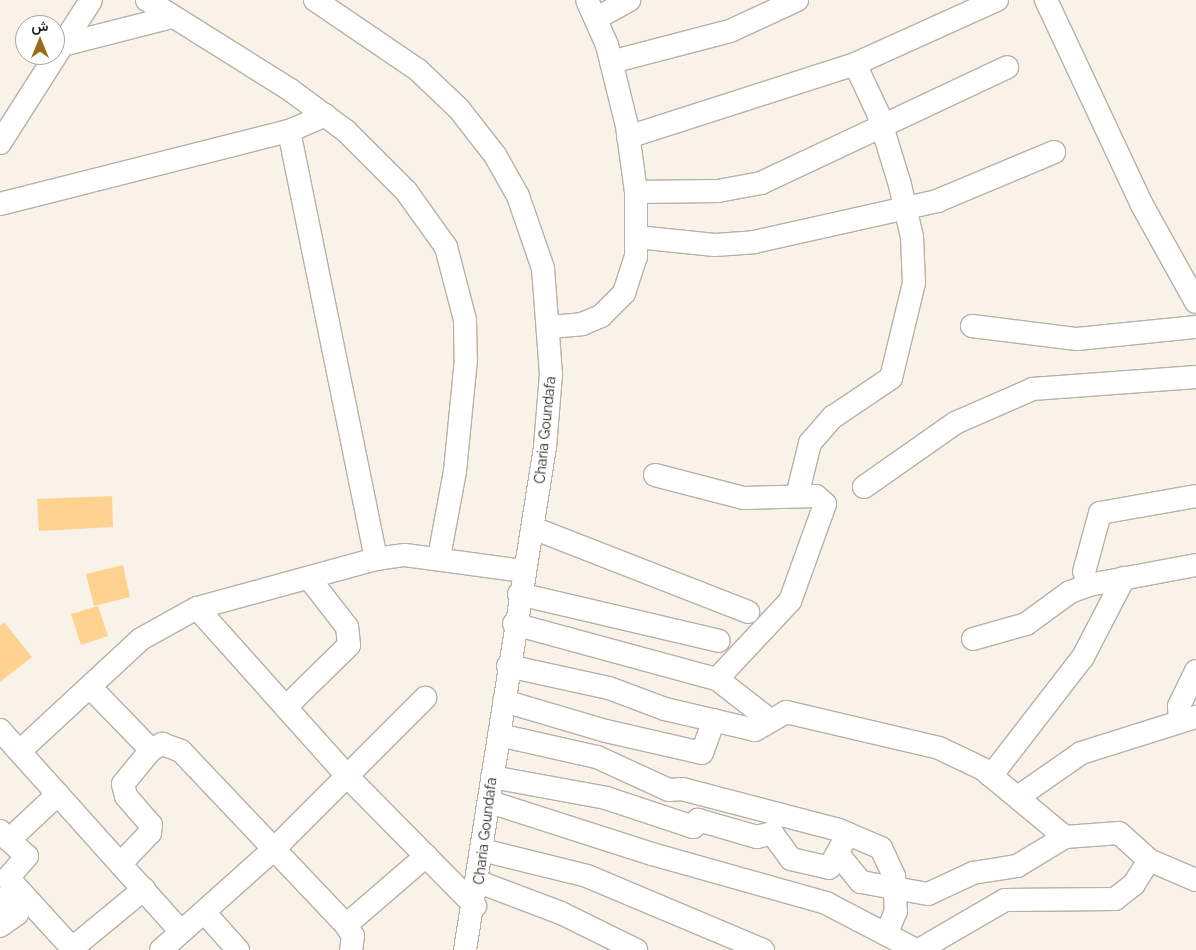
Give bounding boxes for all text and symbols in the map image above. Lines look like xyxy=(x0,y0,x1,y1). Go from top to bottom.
north arrow xyxy=(15,15,65,65)
text: ش xyxy=(32,18,48,34)
street label: Charia Goundafa xyxy=(531,375,559,485)
street label: Charia Goundafa xyxy=(470,776,500,886)

